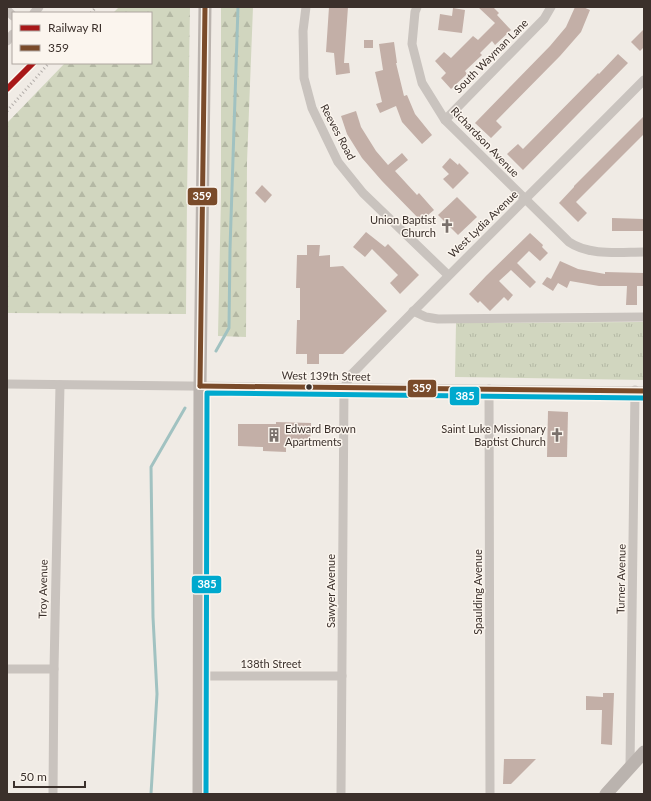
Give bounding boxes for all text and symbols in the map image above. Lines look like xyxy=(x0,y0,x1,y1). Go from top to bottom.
legend xyxy=(12,12,152,64)
street label: South Wayman Lane xyxy=(451,16,531,95)
text: Railway RI xyxy=(48,20,102,35)
text: 359 xyxy=(48,40,69,55)
street label: Reeves Road xyxy=(318,102,359,162)
street label: Richardson Avenue xyxy=(449,104,522,179)
line badge: 359 xyxy=(187,187,218,206)
street label: West Lydia Avenue xyxy=(445,187,520,260)
text: 359 xyxy=(192,189,212,202)
place label: Union Baptist Church xyxy=(370,213,436,239)
church icon: Union Baptist Church xyxy=(439,218,455,234)
street label: West 139th Street xyxy=(281,368,371,383)
line badge: 359 xyxy=(407,379,437,398)
text: 359 xyxy=(412,381,432,394)
unlabelled marker xyxy=(304,382,314,392)
line badge: 385 xyxy=(449,386,480,406)
text: 385 xyxy=(455,389,475,402)
place label: Edward Brown Apartments xyxy=(285,422,356,448)
place label: Saint Luke Missionary Baptist Church xyxy=(441,422,546,448)
building icon: Edward Brown Apartments xyxy=(266,427,282,443)
church icon: Saint Luke Missionary Baptist Church xyxy=(549,427,565,443)
street label: Turner Avenue xyxy=(613,544,628,614)
street label: Spaulding Avenue xyxy=(471,549,484,635)
street label: Sawyer Avenue xyxy=(324,554,337,628)
street label: Troy Avenue xyxy=(35,559,50,619)
line badge: 385 xyxy=(191,575,222,594)
text: 385 xyxy=(197,577,217,590)
street label: 138th Street xyxy=(240,657,302,670)
scale bar xyxy=(14,763,85,789)
text: 50 m xyxy=(20,769,47,784)

